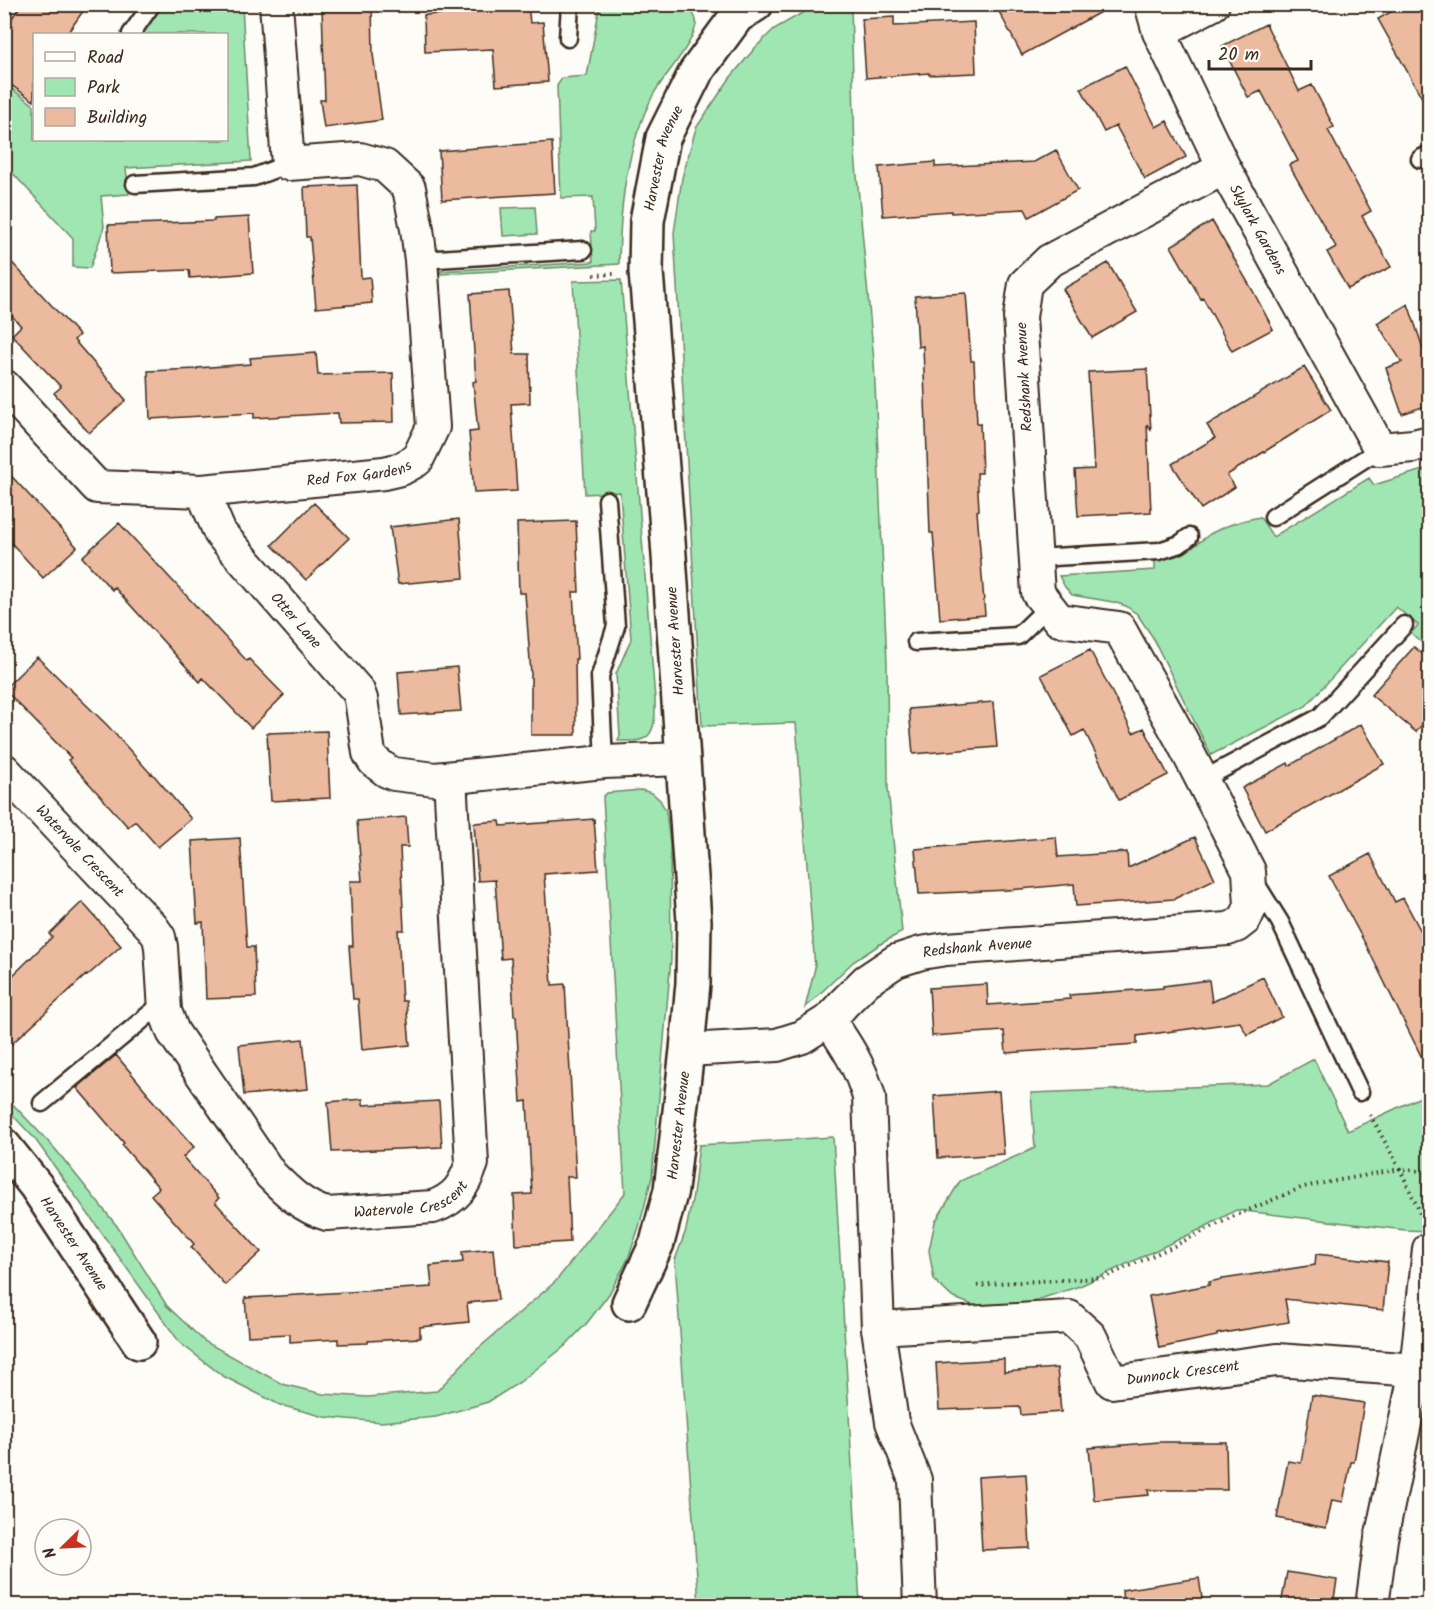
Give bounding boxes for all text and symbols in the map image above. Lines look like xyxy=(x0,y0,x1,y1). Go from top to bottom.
legend xyxy=(33,33,228,141)
scale bar xyxy=(1209,33,1311,71)
text: 20 m xyxy=(1218,41,1259,70)
text: Road xyxy=(87,44,124,73)
text: Park xyxy=(87,74,120,103)
street label: Harvester Avenue xyxy=(638,101,690,213)
text: Building xyxy=(87,104,147,133)
street label: Skylark Gardens xyxy=(1222,180,1292,280)
street label: Redshank Avenue xyxy=(1010,321,1040,432)
street label: Red Fox Gardens xyxy=(305,454,417,494)
street label: Harvester Avenue xyxy=(660,585,692,696)
street label: Otter Lane xyxy=(264,587,327,655)
street label: Watervole Crescent xyxy=(29,799,130,904)
street label: Redshank Avenue xyxy=(921,932,1033,966)
street label: Harvester Avenue xyxy=(661,1070,698,1181)
street label: Watervole Crescent xyxy=(353,1176,475,1225)
street label: Harvester Avenue xyxy=(33,1192,113,1296)
street label: Dunnock Crescent xyxy=(1125,1354,1241,1393)
north arrow xyxy=(33,1517,93,1577)
text: N xyxy=(37,1543,64,1562)

